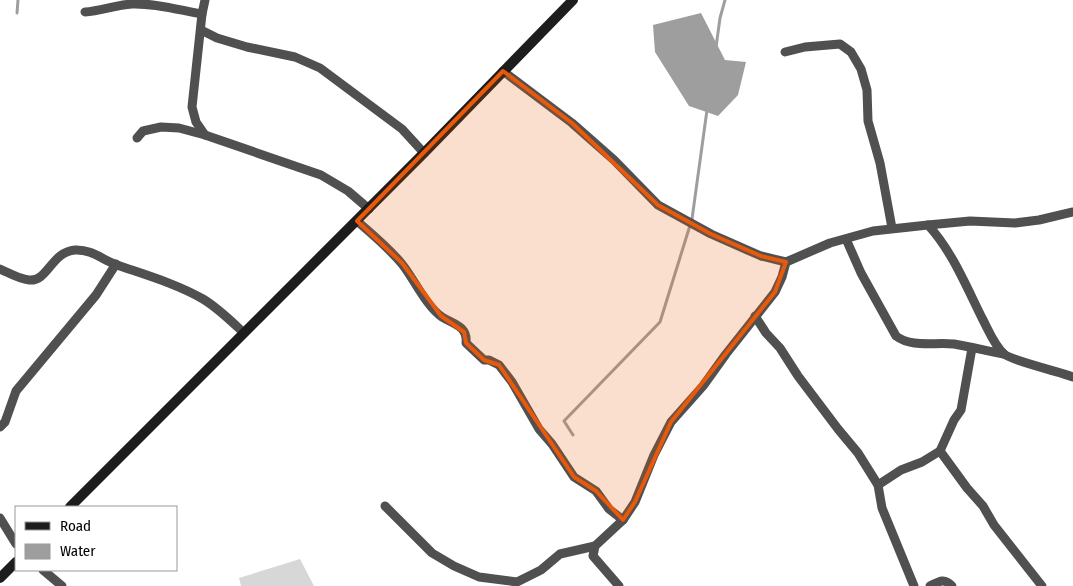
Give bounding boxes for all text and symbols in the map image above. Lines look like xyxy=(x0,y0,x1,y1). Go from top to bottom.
legend xyxy=(15,506,178,571)
text: Road xyxy=(60,517,91,535)
text: Water xyxy=(60,542,96,560)

